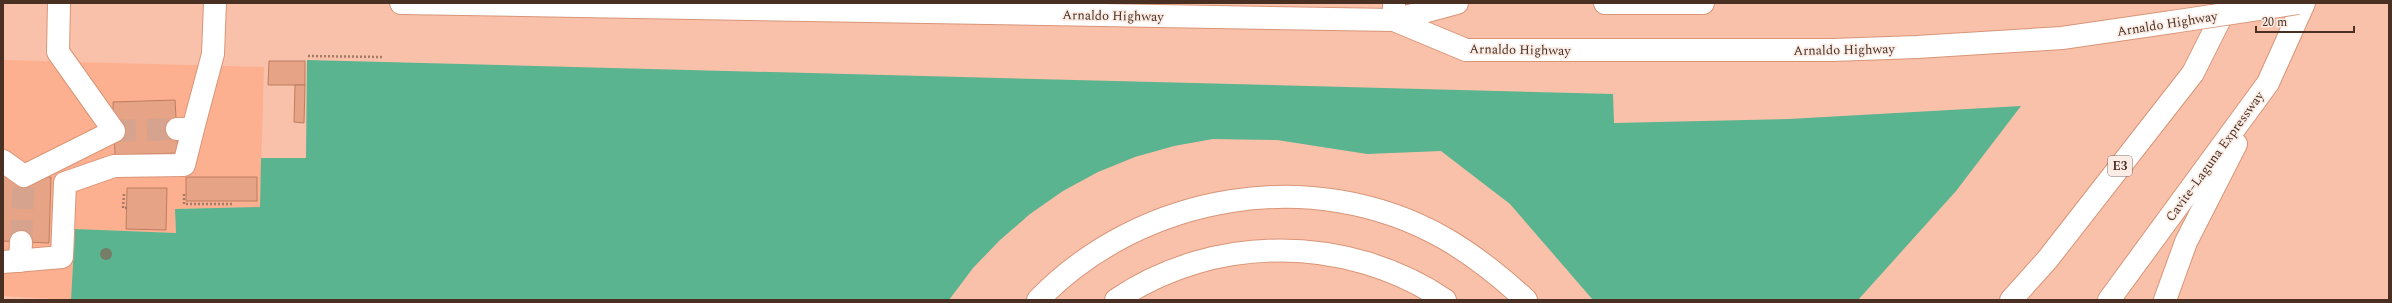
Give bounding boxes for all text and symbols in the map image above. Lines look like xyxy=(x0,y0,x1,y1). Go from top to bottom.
street label: Arnaldo Highway xyxy=(1062,5,1165,27)
street label: Arnaldo Highway xyxy=(2116,6,2220,42)
scale bar xyxy=(2256,8,2354,34)
text: 20 m xyxy=(2262,13,2287,32)
street label: Arnaldo Highway xyxy=(1469,39,1572,61)
street label: Arnaldo Highway xyxy=(1793,39,1896,61)
street label: Cavite–Laguna Expressway xyxy=(2161,87,2269,226)
road number: E3 xyxy=(2108,156,2132,176)

